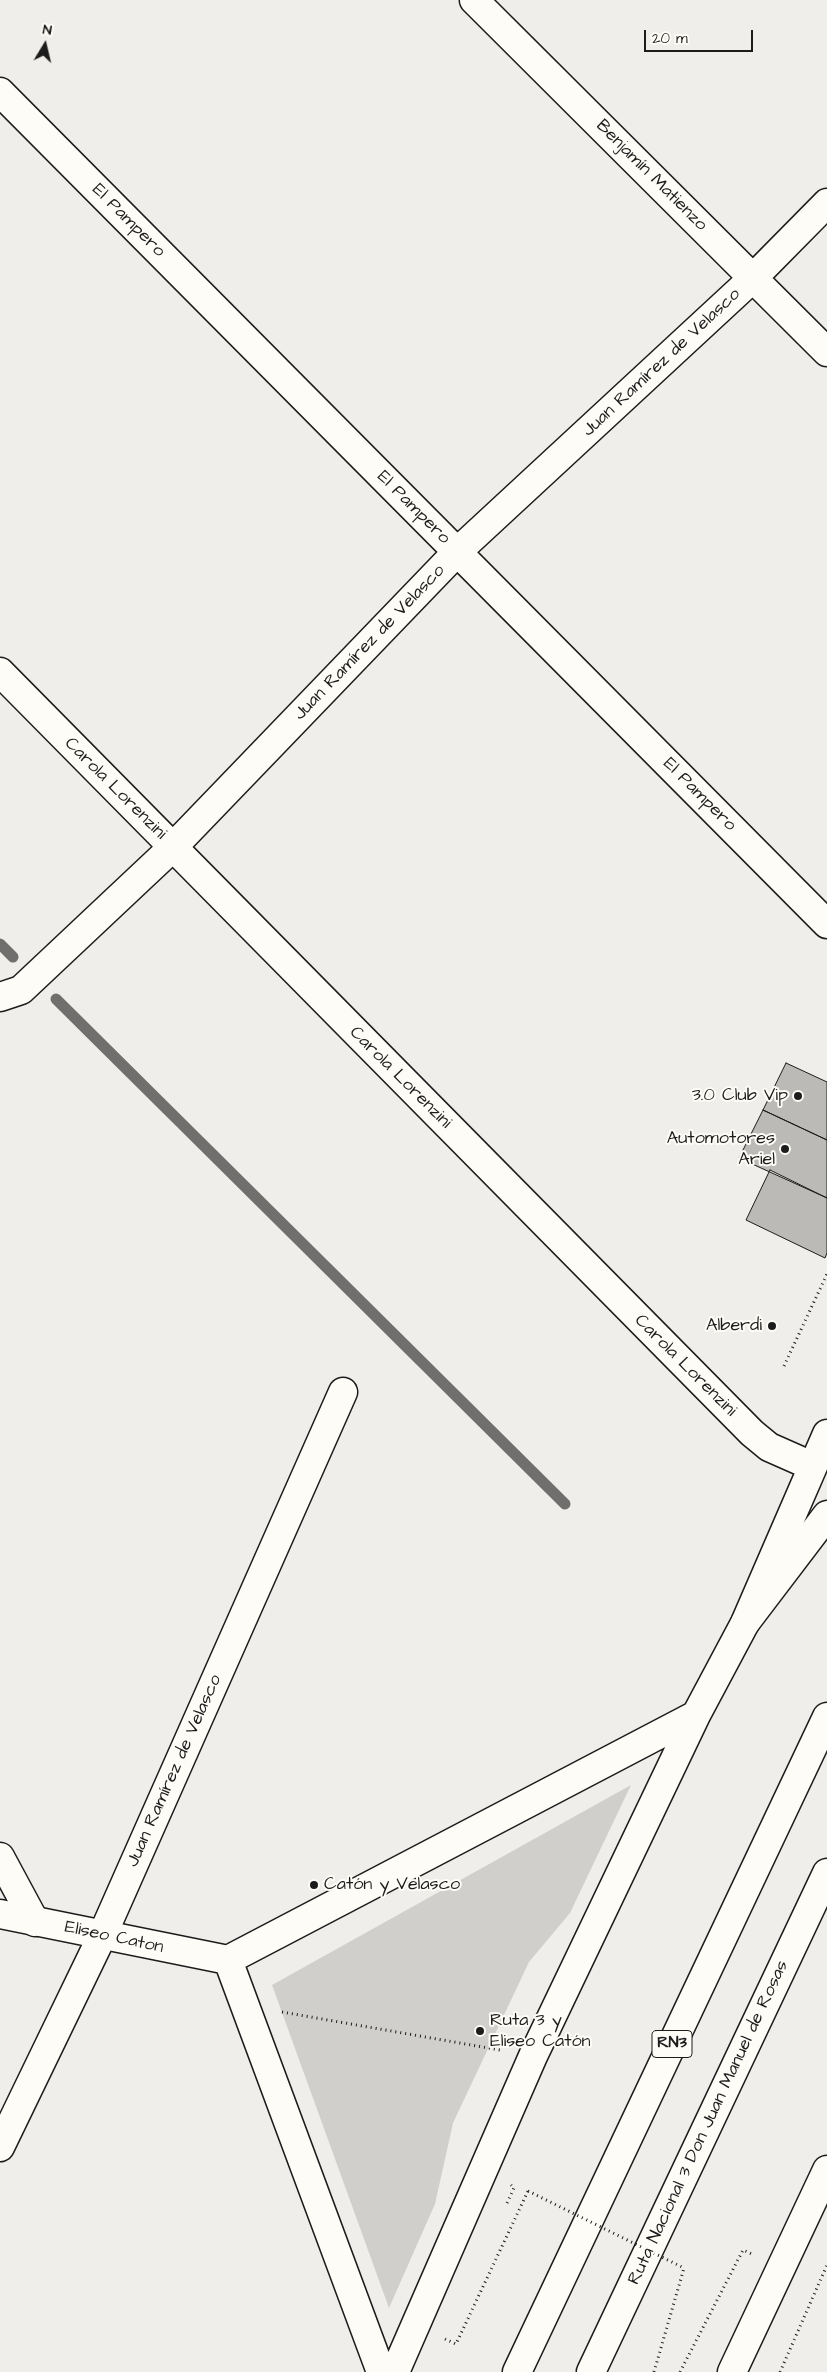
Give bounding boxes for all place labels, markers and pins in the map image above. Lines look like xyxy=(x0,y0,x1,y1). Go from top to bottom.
place label: 3.0 Club Vip xyxy=(692,1085,788,1107)
marker: 3.0 Club Vip xyxy=(792,1090,804,1102)
place label: Automotores Ariel xyxy=(667,1128,775,1170)
marker: Automotores Ariel xyxy=(779,1143,791,1155)
place label: Alberdi xyxy=(706,1315,762,1337)
marker: Alberdi xyxy=(766,1320,778,1332)
place label: Catón y Velasco xyxy=(324,1874,460,1896)
marker: Catón y Velasco xyxy=(308,1879,320,1891)
place label: Ruta 3 y Eliseo Catón xyxy=(490,2010,591,2052)
marker: Ruta 3 y Eliseo Catón xyxy=(474,2025,486,2037)

